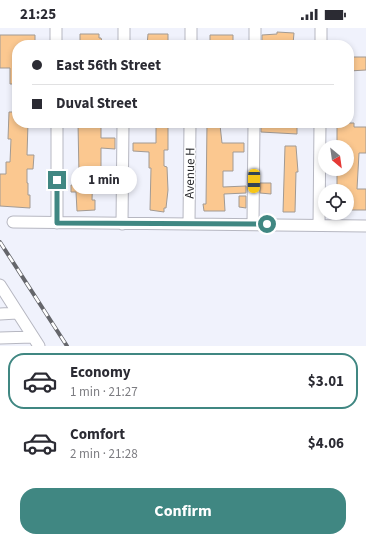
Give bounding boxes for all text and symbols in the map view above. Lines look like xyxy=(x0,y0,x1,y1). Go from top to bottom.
text: 21:25 xyxy=(20,4,56,25)
text: East 56th Street xyxy=(56,55,161,76)
text: Duval Street xyxy=(56,93,137,114)
north arrow xyxy=(318,140,354,176)
map controls xyxy=(318,140,354,220)
street label: Avenue H xyxy=(181,147,199,199)
callout: 1 min xyxy=(71,166,137,194)
car xyxy=(248,169,260,193)
route end xyxy=(48,171,66,189)
text: 1 min xyxy=(88,171,120,189)
button: locate xyxy=(318,184,354,220)
route start xyxy=(258,215,276,233)
text: Economy xyxy=(70,362,131,383)
icon: car xyxy=(22,363,58,399)
text: $3.01 xyxy=(308,371,344,392)
text: 1 min · 21:27 xyxy=(70,383,138,401)
text: Comfort xyxy=(70,424,125,445)
icon: car xyxy=(22,425,58,461)
text: $4.06 xyxy=(308,433,344,454)
text: 2 min · 21:28 xyxy=(70,445,138,463)
button: Confirm xyxy=(20,488,346,534)

